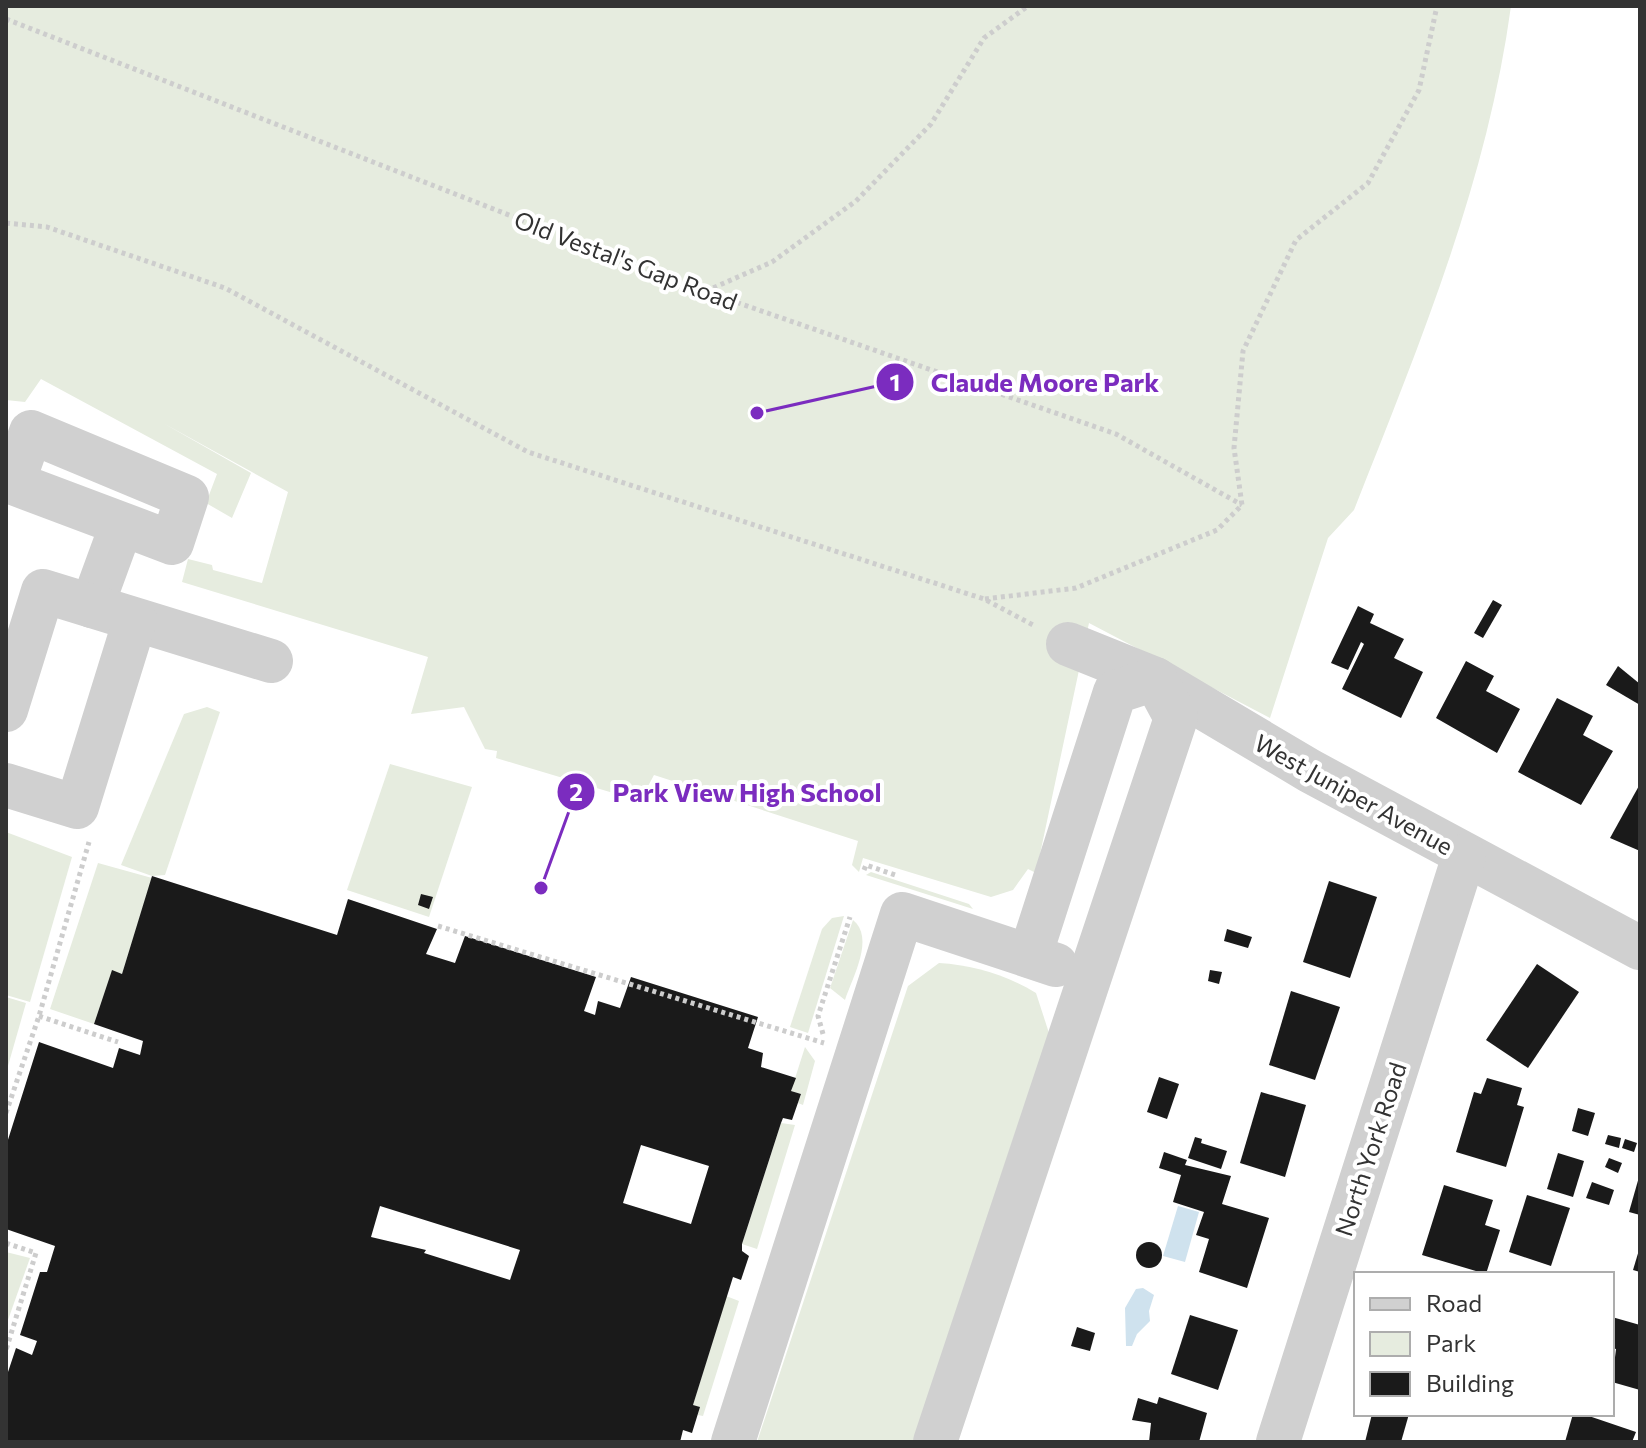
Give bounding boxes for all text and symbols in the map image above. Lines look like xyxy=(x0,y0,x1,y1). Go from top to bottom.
street label: Old Vestal's Gap Road xyxy=(510,204,742,316)
callout: Claude Moore Park xyxy=(875,357,1175,407)
text: Claude Moore Park xyxy=(931,366,1159,397)
text: 1 xyxy=(890,367,900,396)
street label: West Juniper Avenue xyxy=(1250,727,1458,861)
callout: Park View High School xyxy=(556,767,898,817)
text: Park View High School xyxy=(612,776,882,807)
text: 2 xyxy=(569,777,583,806)
street label: North York Road xyxy=(1328,1058,1412,1240)
legend xyxy=(1354,1272,1614,1416)
text: Road xyxy=(1426,1288,1482,1317)
text: Park xyxy=(1426,1328,1476,1357)
text: Building xyxy=(1426,1368,1514,1397)

